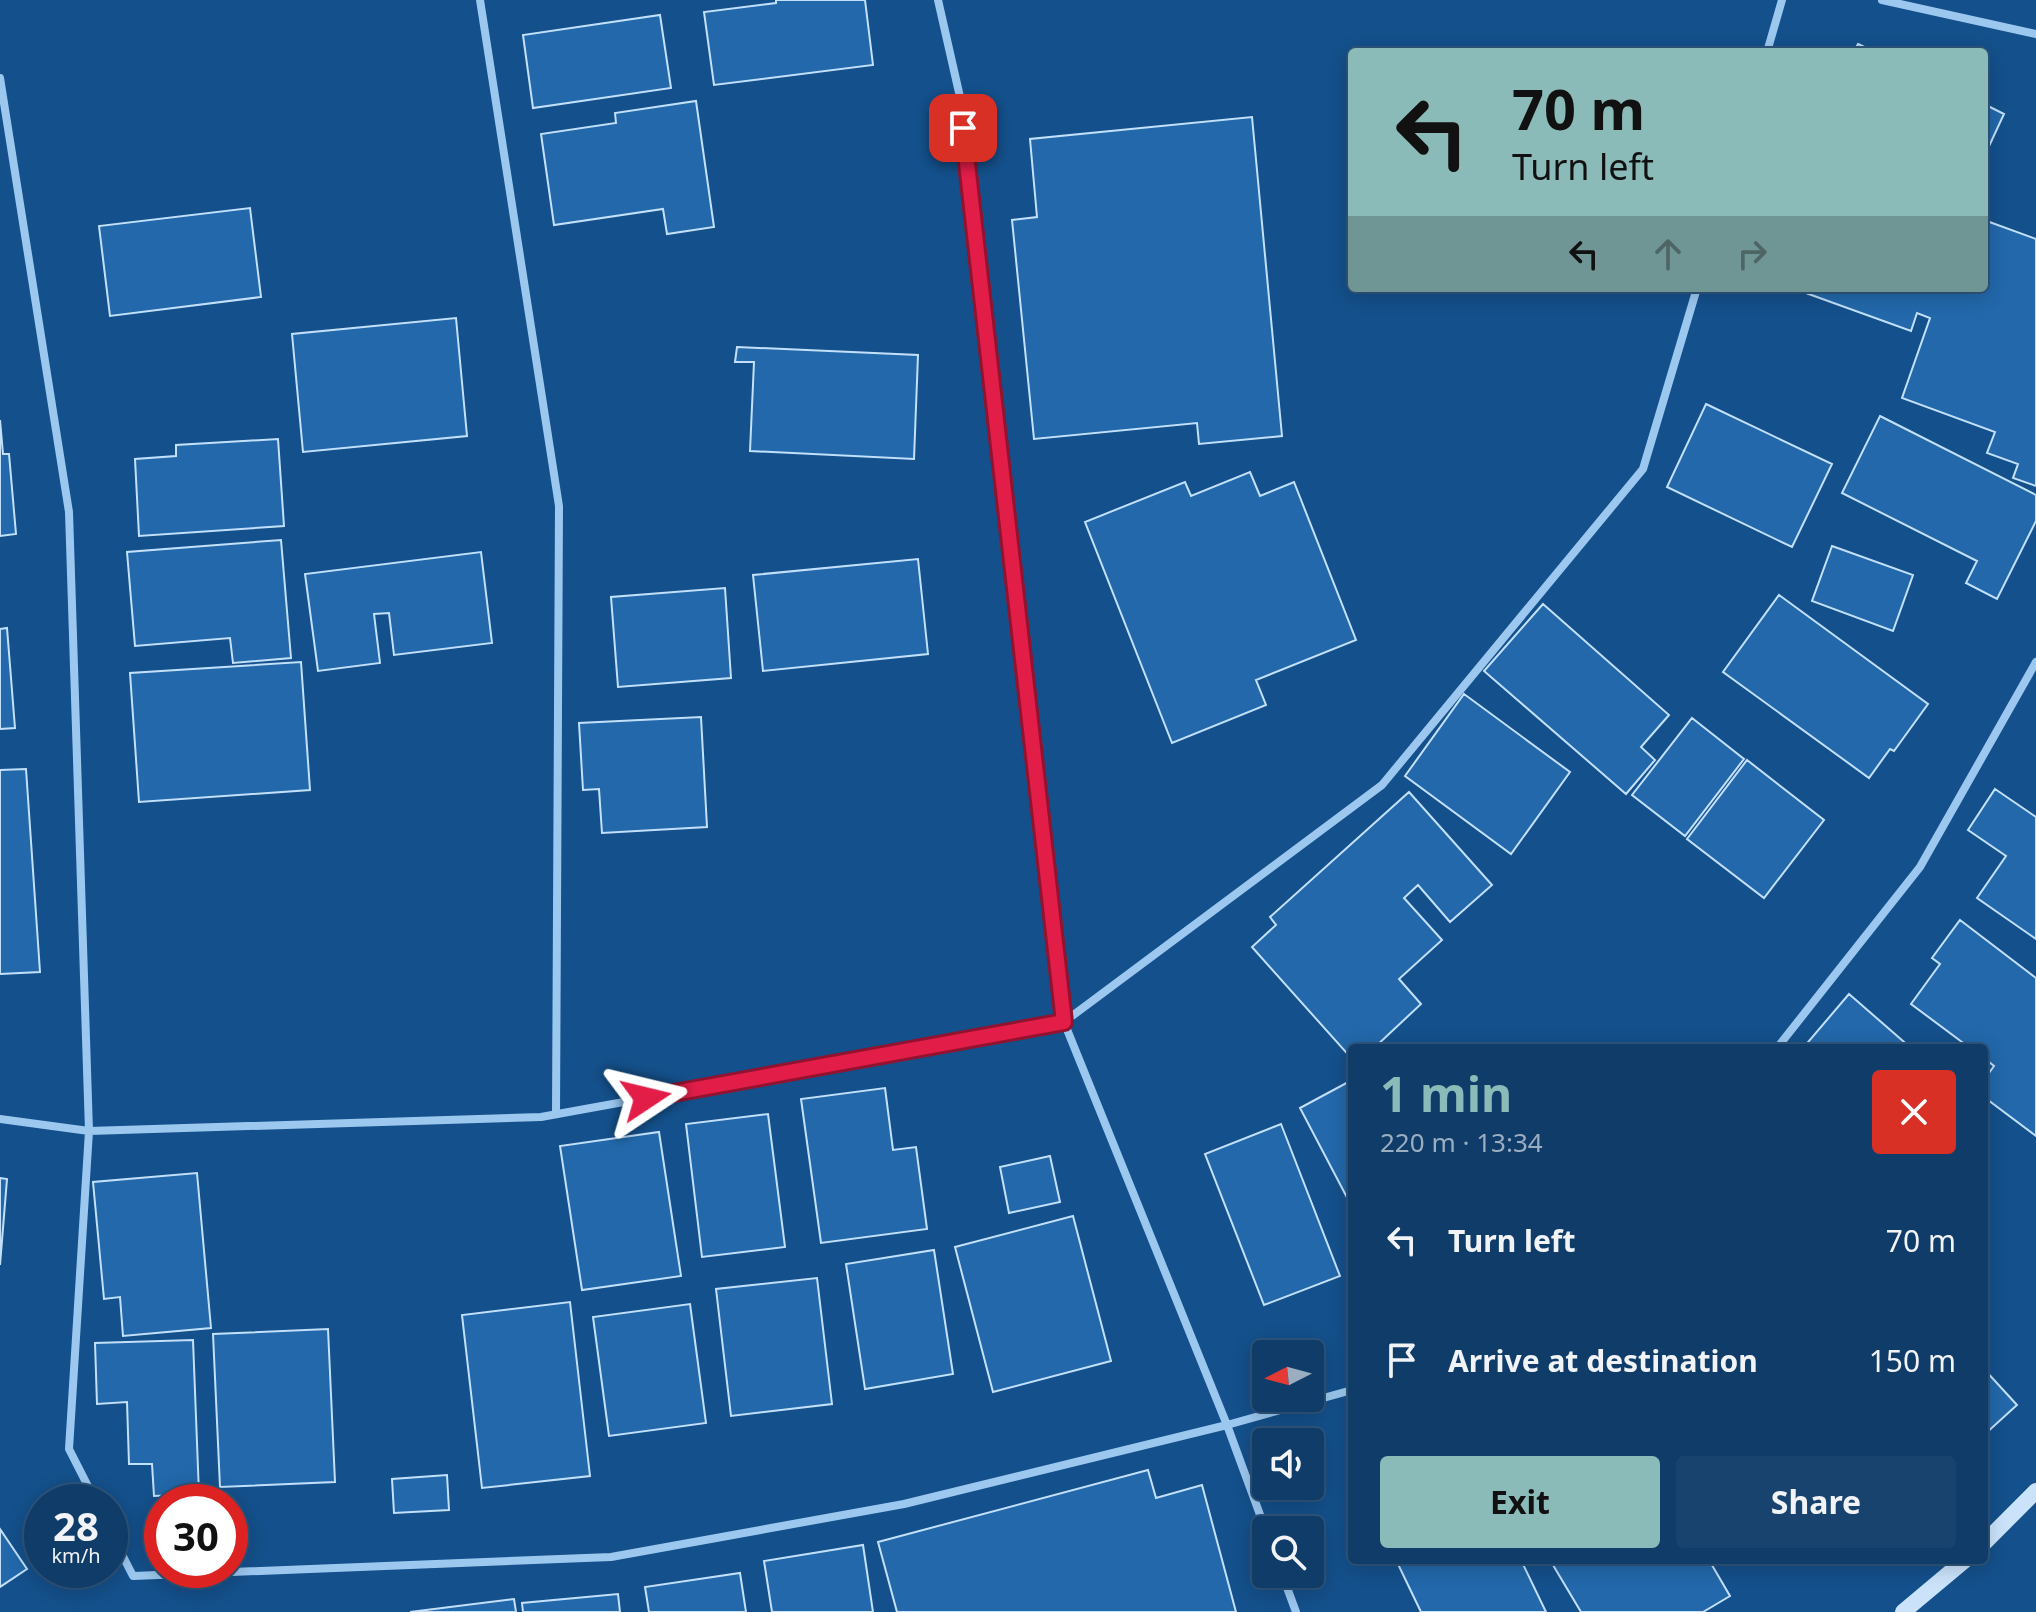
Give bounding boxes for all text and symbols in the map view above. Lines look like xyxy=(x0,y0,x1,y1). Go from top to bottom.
text: 70 m xyxy=(1512,70,1645,146)
icon: left xyxy=(1380,80,1484,184)
pin xyxy=(929,94,997,162)
icon: arrive xyxy=(941,106,985,150)
text: Turn left xyxy=(1512,142,1654,191)
icon: left xyxy=(1562,232,1606,276)
icon: ahead xyxy=(1646,232,1690,276)
icon: right xyxy=(1730,232,1774,276)
position arrow xyxy=(604,1056,688,1140)
text: 1 min xyxy=(1380,1061,1512,1126)
button: close xyxy=(1872,1070,1956,1154)
text: 220 m · 13:34 xyxy=(1380,1124,1543,1160)
icon: left xyxy=(1380,1218,1424,1262)
text: Turn left xyxy=(1448,1220,1576,1261)
text: 70 m xyxy=(1886,1220,1956,1261)
icon: arrive xyxy=(1380,1338,1424,1382)
north arrow xyxy=(1252,1340,1324,1412)
map controls xyxy=(1252,1340,1324,1588)
text: Arrive at destination xyxy=(1448,1340,1758,1381)
text: 150 m xyxy=(1869,1340,1956,1381)
button: sound xyxy=(1252,1428,1324,1500)
button: Exit xyxy=(1380,1456,1660,1548)
button: Share xyxy=(1676,1456,1956,1548)
speed limit sign: 30 xyxy=(144,1484,248,1588)
text: 28 xyxy=(53,1498,99,1553)
button: search xyxy=(1252,1516,1324,1588)
text: km/h xyxy=(51,1542,101,1569)

